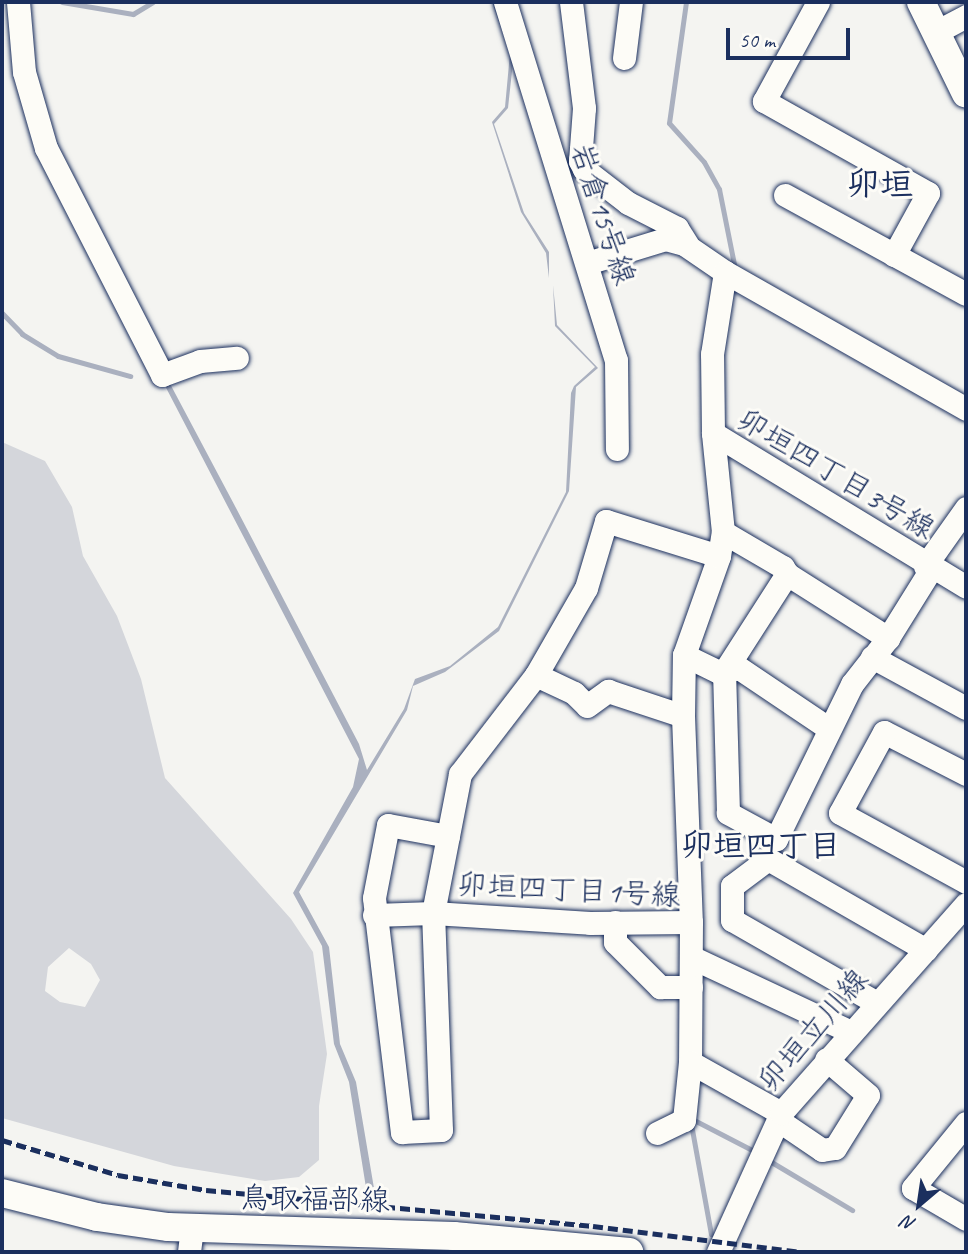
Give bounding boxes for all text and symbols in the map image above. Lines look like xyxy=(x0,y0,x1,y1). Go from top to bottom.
scale bar xyxy=(730,14,854,58)
text: 50 m xyxy=(739,27,775,53)
street label: 岩倉15号線 xyxy=(563,139,643,289)
district label: 卯垣 xyxy=(847,165,913,205)
street label: 卯垣四丁目3号線 xyxy=(731,401,941,547)
district label: 卯垣四丁目 xyxy=(681,827,841,865)
street label: 卯垣四丁目1号線 xyxy=(456,866,682,914)
street label: 卯垣立川線 xyxy=(750,962,876,1098)
north arrow xyxy=(884,1170,954,1240)
street label: 鳥取福部線 xyxy=(240,1180,390,1218)
text: N xyxy=(898,1210,920,1237)

